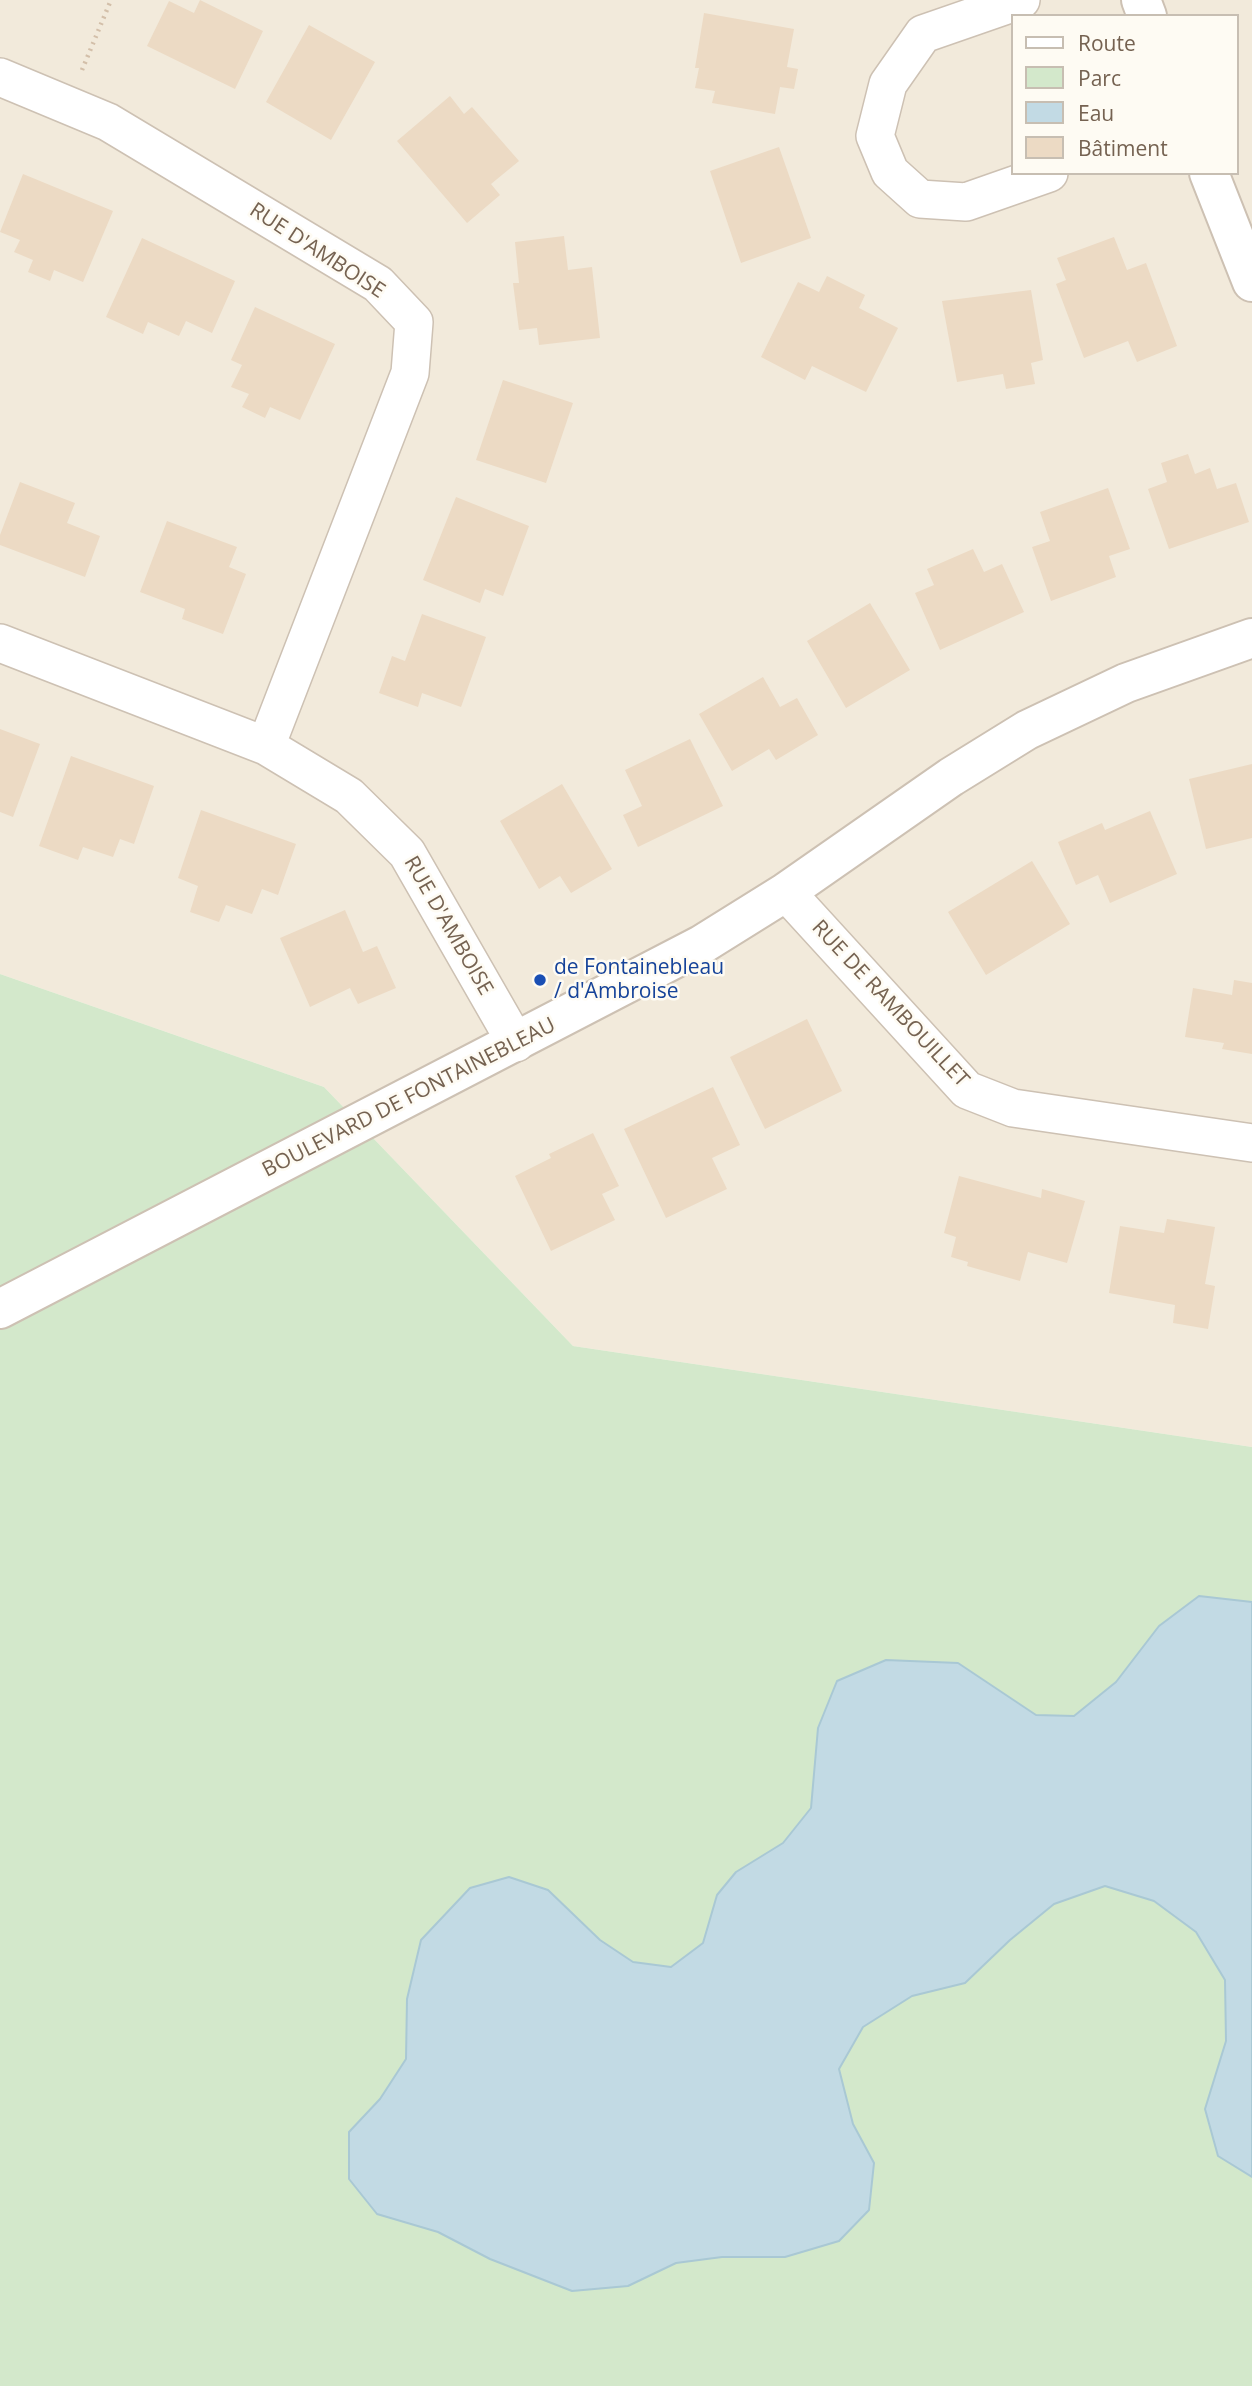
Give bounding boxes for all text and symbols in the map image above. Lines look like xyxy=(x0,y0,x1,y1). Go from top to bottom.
legend xyxy=(1010,14,1238,175)
text: Route xyxy=(1078,29,1136,57)
text: Parc xyxy=(1078,64,1121,92)
text: Eau xyxy=(1078,99,1114,127)
text: Bâtiment xyxy=(1078,134,1168,162)
street label: RUE D'AMBOISE xyxy=(245,198,389,304)
street label: RUE D'AMBOISE xyxy=(398,852,498,1000)
street label: RUE DE RAMBOUILLET xyxy=(806,915,974,1093)
place label: de Fontainebleau / d'Ambroise xyxy=(554,955,724,1005)
marker: de Fontainebleau / d'Ambroise xyxy=(532,972,548,988)
street label: BOULEVARD DE FONTAINEBLEAU xyxy=(258,1013,560,1183)

